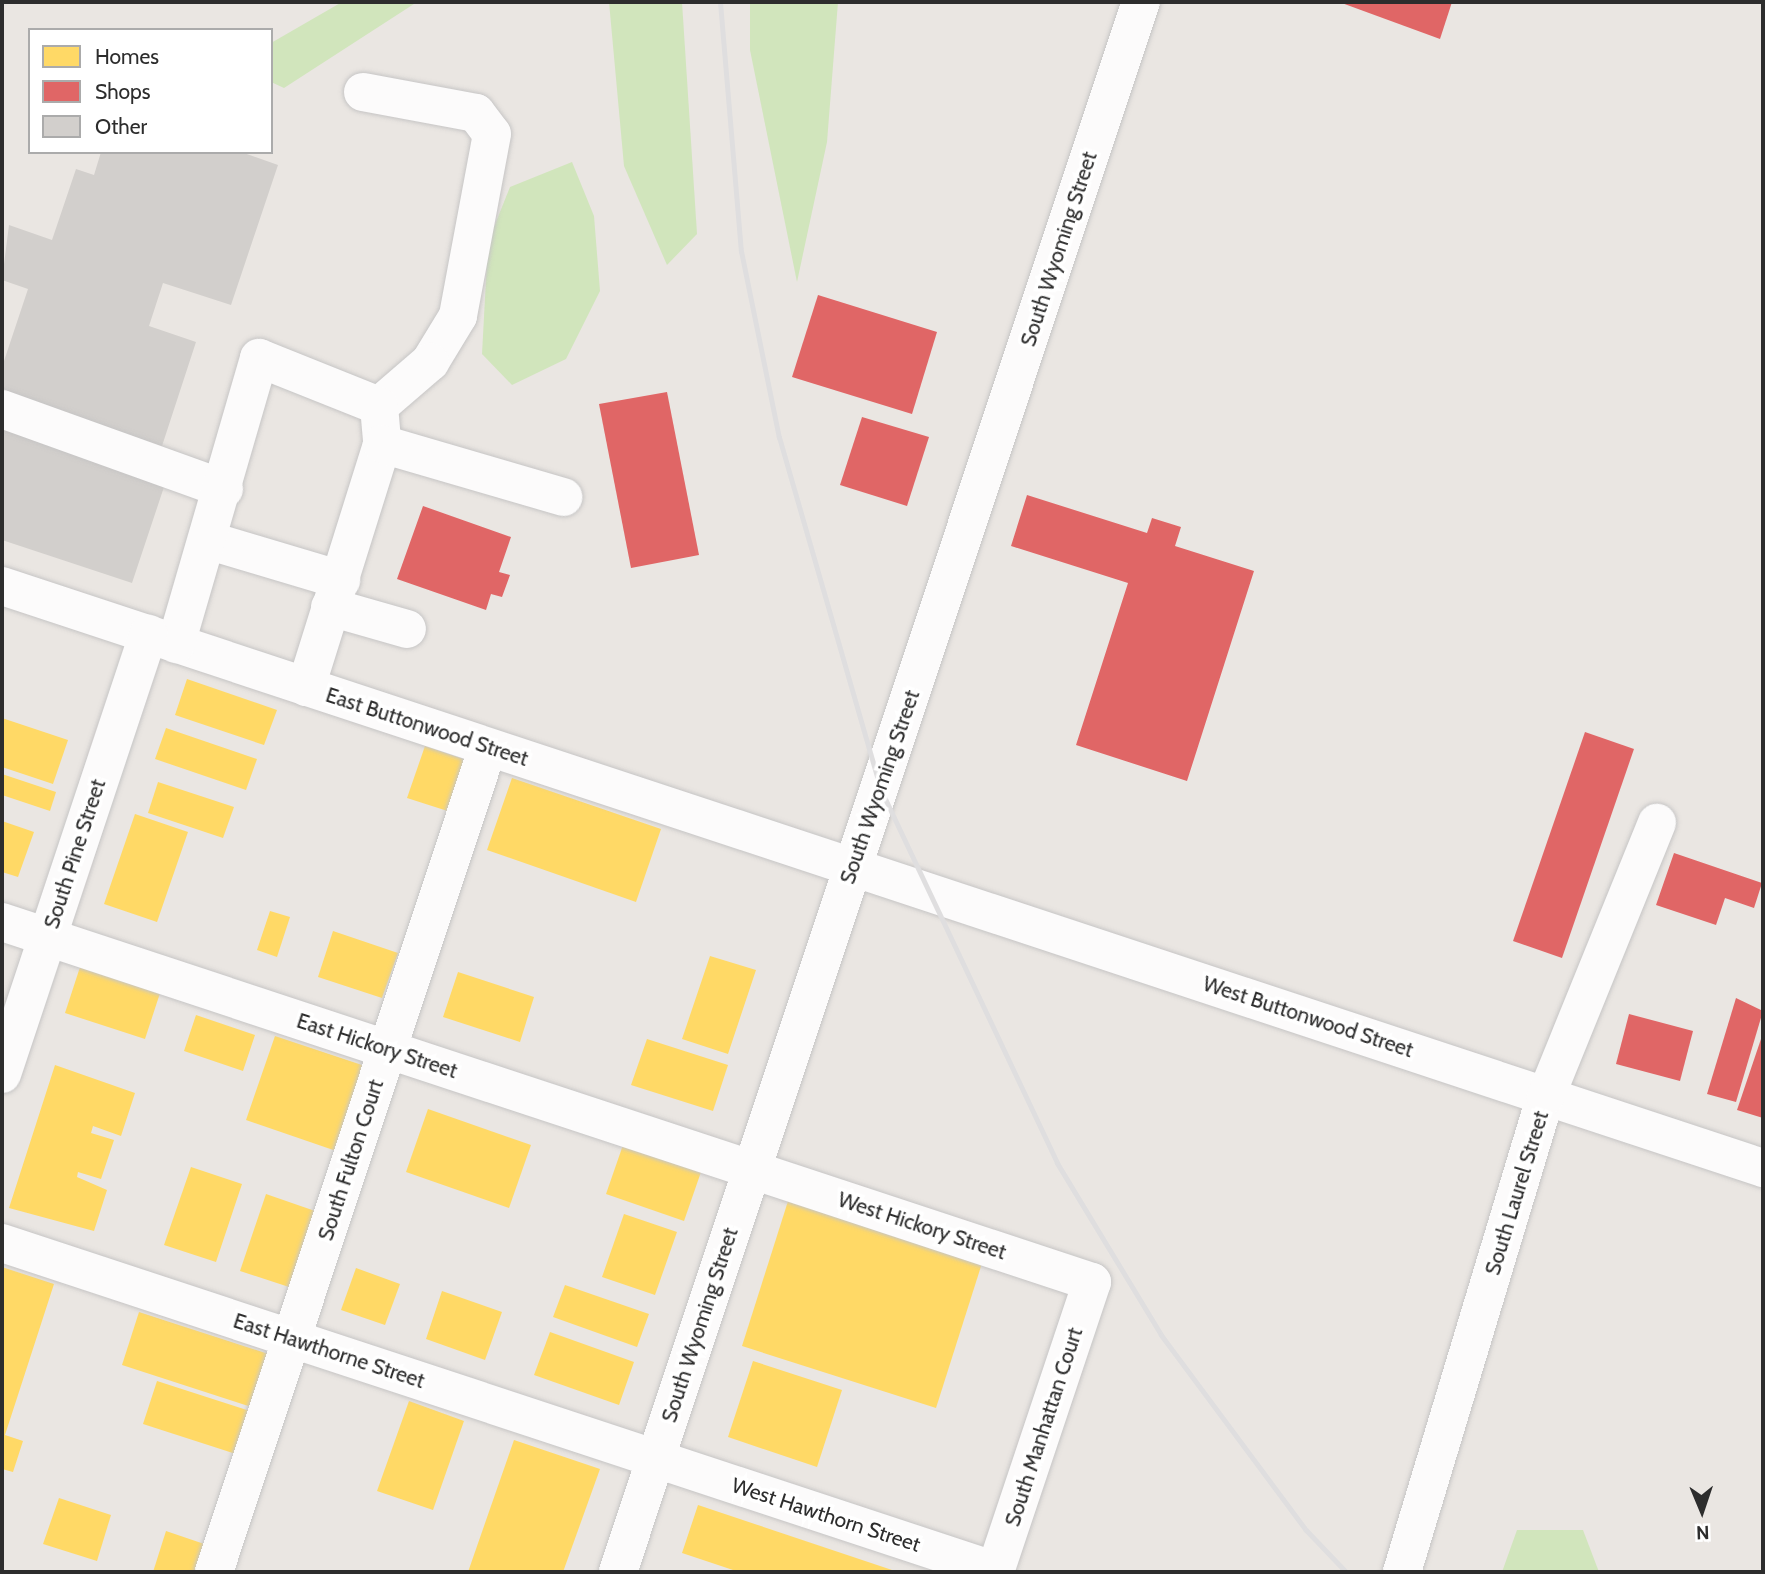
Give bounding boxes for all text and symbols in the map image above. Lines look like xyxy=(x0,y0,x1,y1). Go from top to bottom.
legend xyxy=(28,28,273,154)
text: Homes xyxy=(95,44,159,69)
text: Shops xyxy=(95,79,150,104)
text: Other xyxy=(95,114,147,139)
street label: South Wyoming Street xyxy=(1016,148,1102,350)
street label: East Buttonwood Street xyxy=(323,682,531,772)
street label: South Wyoming Street xyxy=(835,687,925,887)
street label: South Pine Street xyxy=(39,776,111,932)
street label: West Buttonwood Street xyxy=(1200,971,1416,1063)
street label: East Hickory Street xyxy=(294,1008,460,1084)
street label: South Fulton Court xyxy=(313,1076,389,1244)
street label: South Laurel Street xyxy=(1480,1108,1554,1278)
street label: West Hickory Street xyxy=(835,1187,1009,1265)
street label: South Wyoming Street xyxy=(657,1224,743,1426)
street label: East Hawthorne Street xyxy=(230,1308,428,1394)
street label: South Manhattan Court xyxy=(1000,1324,1088,1530)
street label: West Hawthorn Street xyxy=(728,1473,924,1557)
north arrow xyxy=(1667,1476,1737,1546)
text: N xyxy=(1696,1521,1710,1544)

